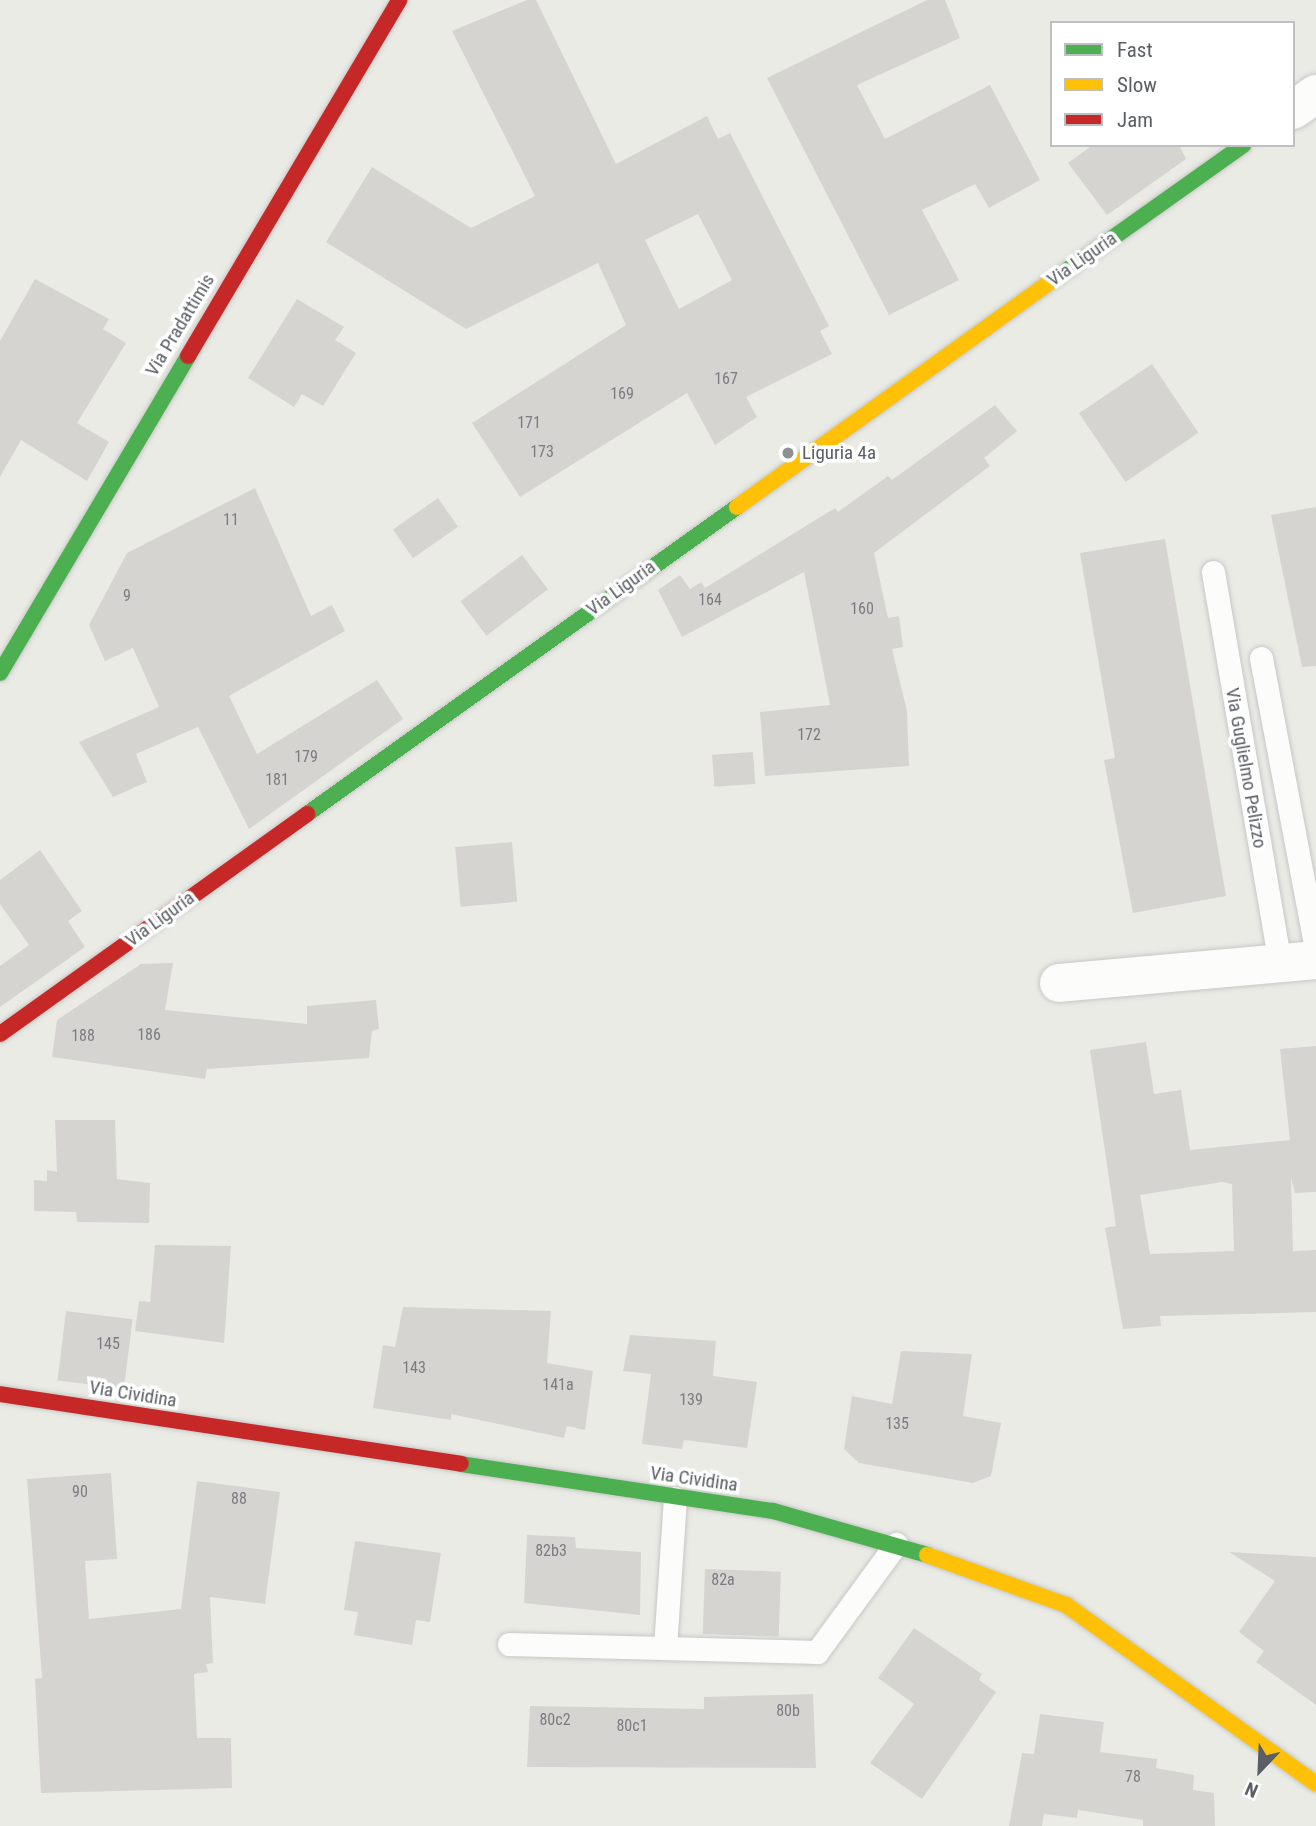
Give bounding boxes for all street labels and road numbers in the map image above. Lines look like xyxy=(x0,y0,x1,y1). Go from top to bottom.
street label: Via Liguria xyxy=(1043,227,1121,291)
street label: Via Pradattimis xyxy=(141,270,219,380)
street label: Via Liguria xyxy=(582,555,660,621)
street label: Via Guglielmo Pelizzo xyxy=(1221,686,1271,850)
street label: Via Liguria xyxy=(121,886,199,952)
street label: Via Cividina xyxy=(88,1376,178,1412)
street label: Via Cividina xyxy=(649,1462,739,1496)

